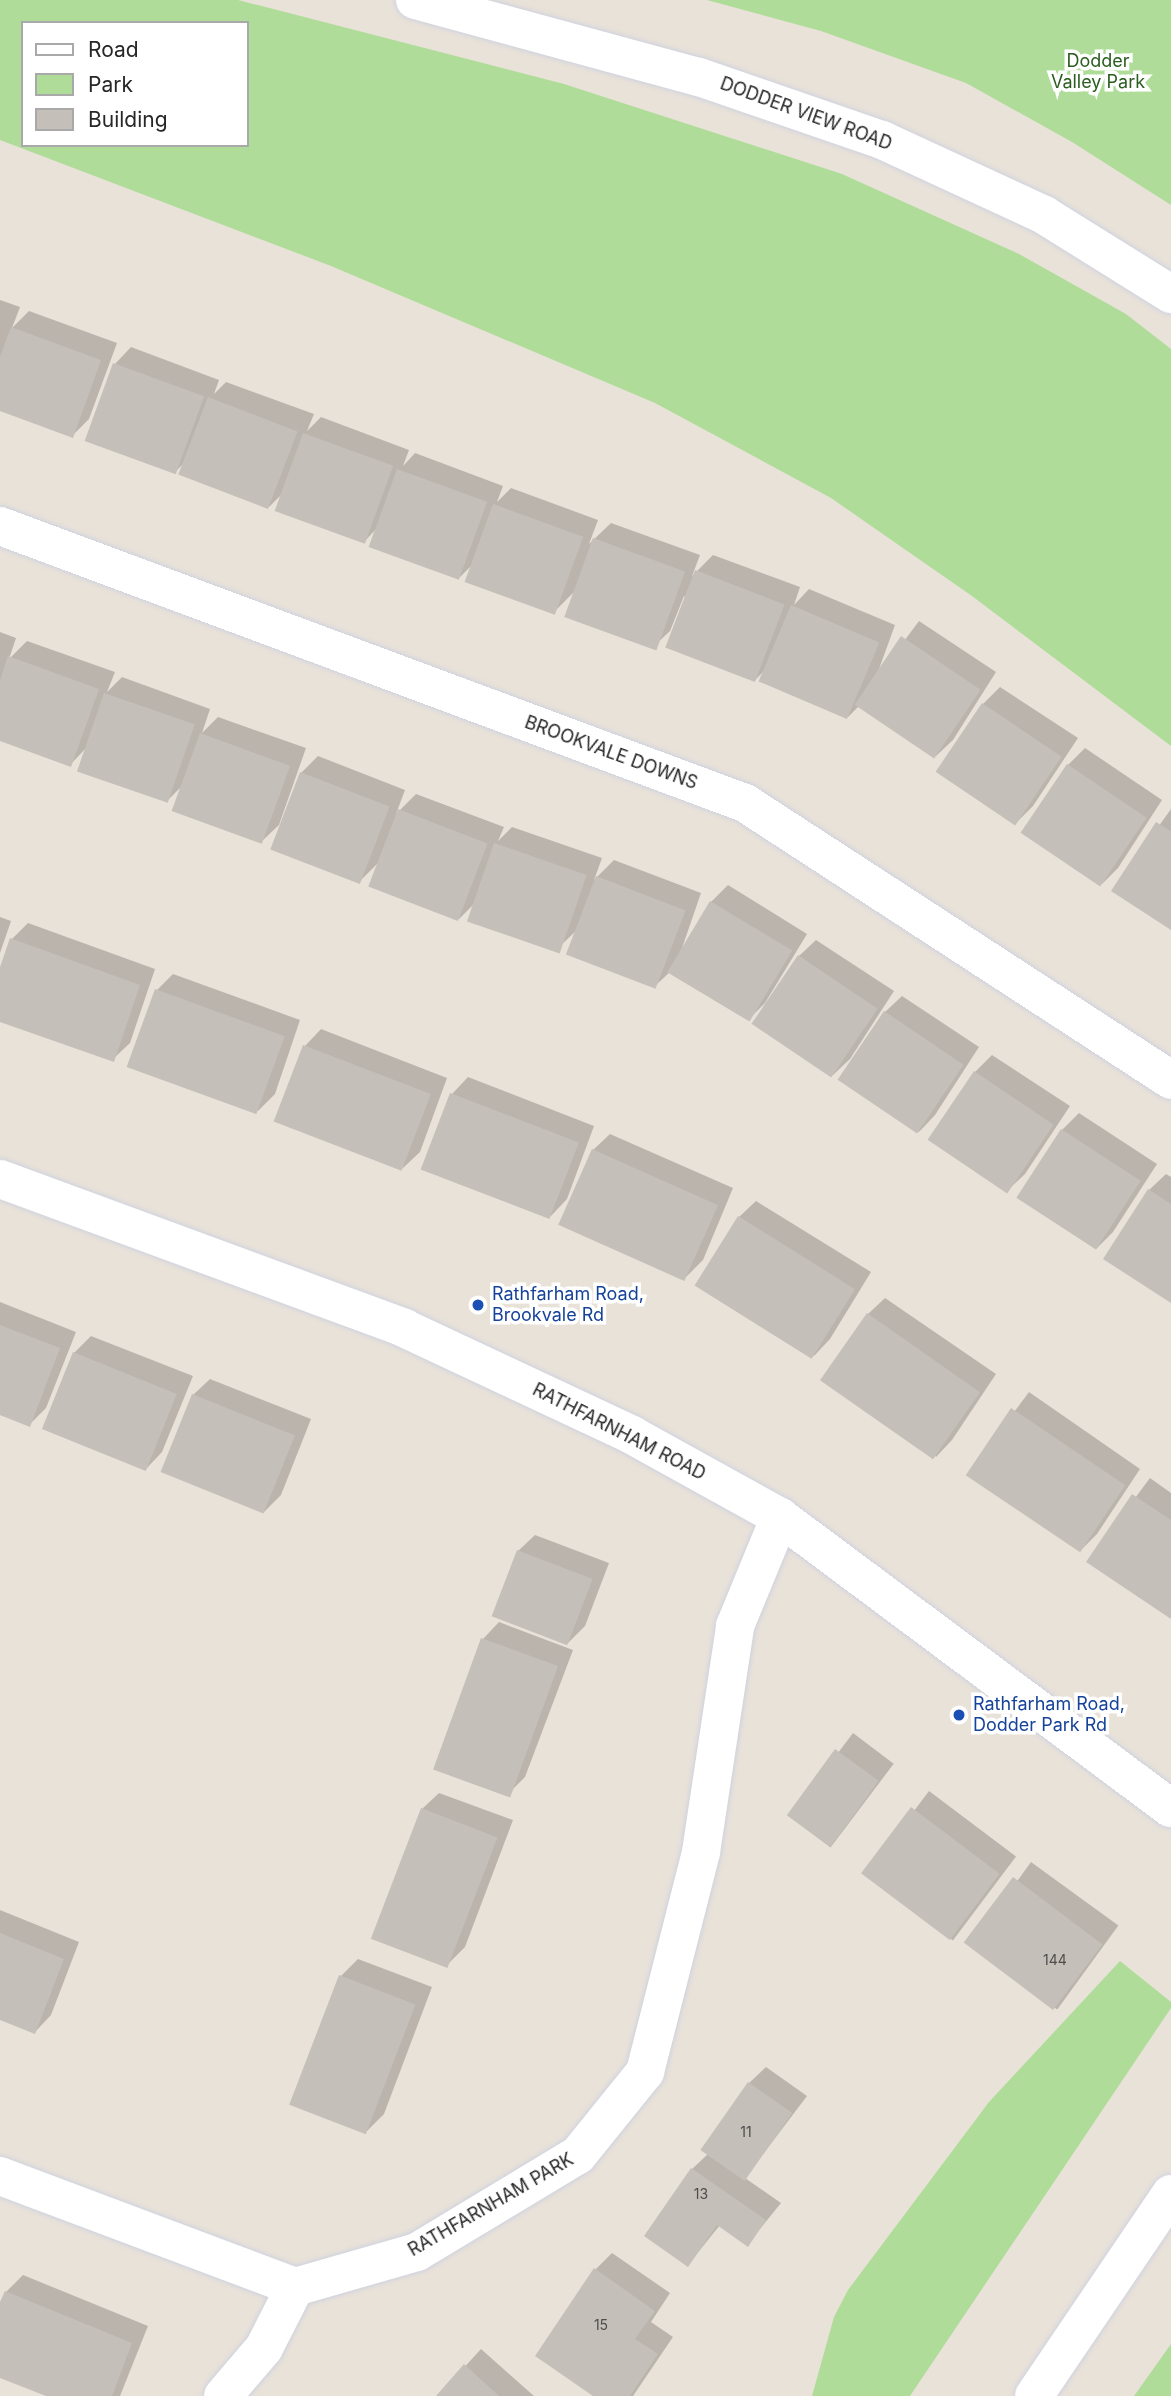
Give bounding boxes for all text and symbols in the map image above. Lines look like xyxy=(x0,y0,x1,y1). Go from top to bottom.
legend xyxy=(21,21,248,147)
text: Road xyxy=(88,37,139,62)
park label: Dodder Valley Park xyxy=(1051,51,1145,94)
text: Park xyxy=(88,72,133,97)
street label: DODDER VIEW ROAD xyxy=(717,73,895,155)
text: Building xyxy=(88,107,168,132)
street label: BROOKVALE DOWNS xyxy=(522,712,700,794)
place label: Rathfarham Road, Brookvale Rd xyxy=(492,1284,644,1326)
marker: Rathfarham Road, Brookvale Rd xyxy=(470,1297,486,1313)
street label: RATHFARNHAM ROAD xyxy=(529,1379,709,1485)
place label: Rathfarham Road, Dodder Park Rd xyxy=(973,1694,1125,1736)
marker: Rathfarham Road, Dodder Park Rd xyxy=(951,1707,967,1723)
house number: 144 xyxy=(1043,1952,1067,1968)
house number: 11 xyxy=(740,2124,752,2140)
street label: RATHFARNHAM PARK xyxy=(404,2149,578,2261)
house number: 13 xyxy=(694,2186,708,2202)
house number: 15 xyxy=(594,2317,608,2333)

